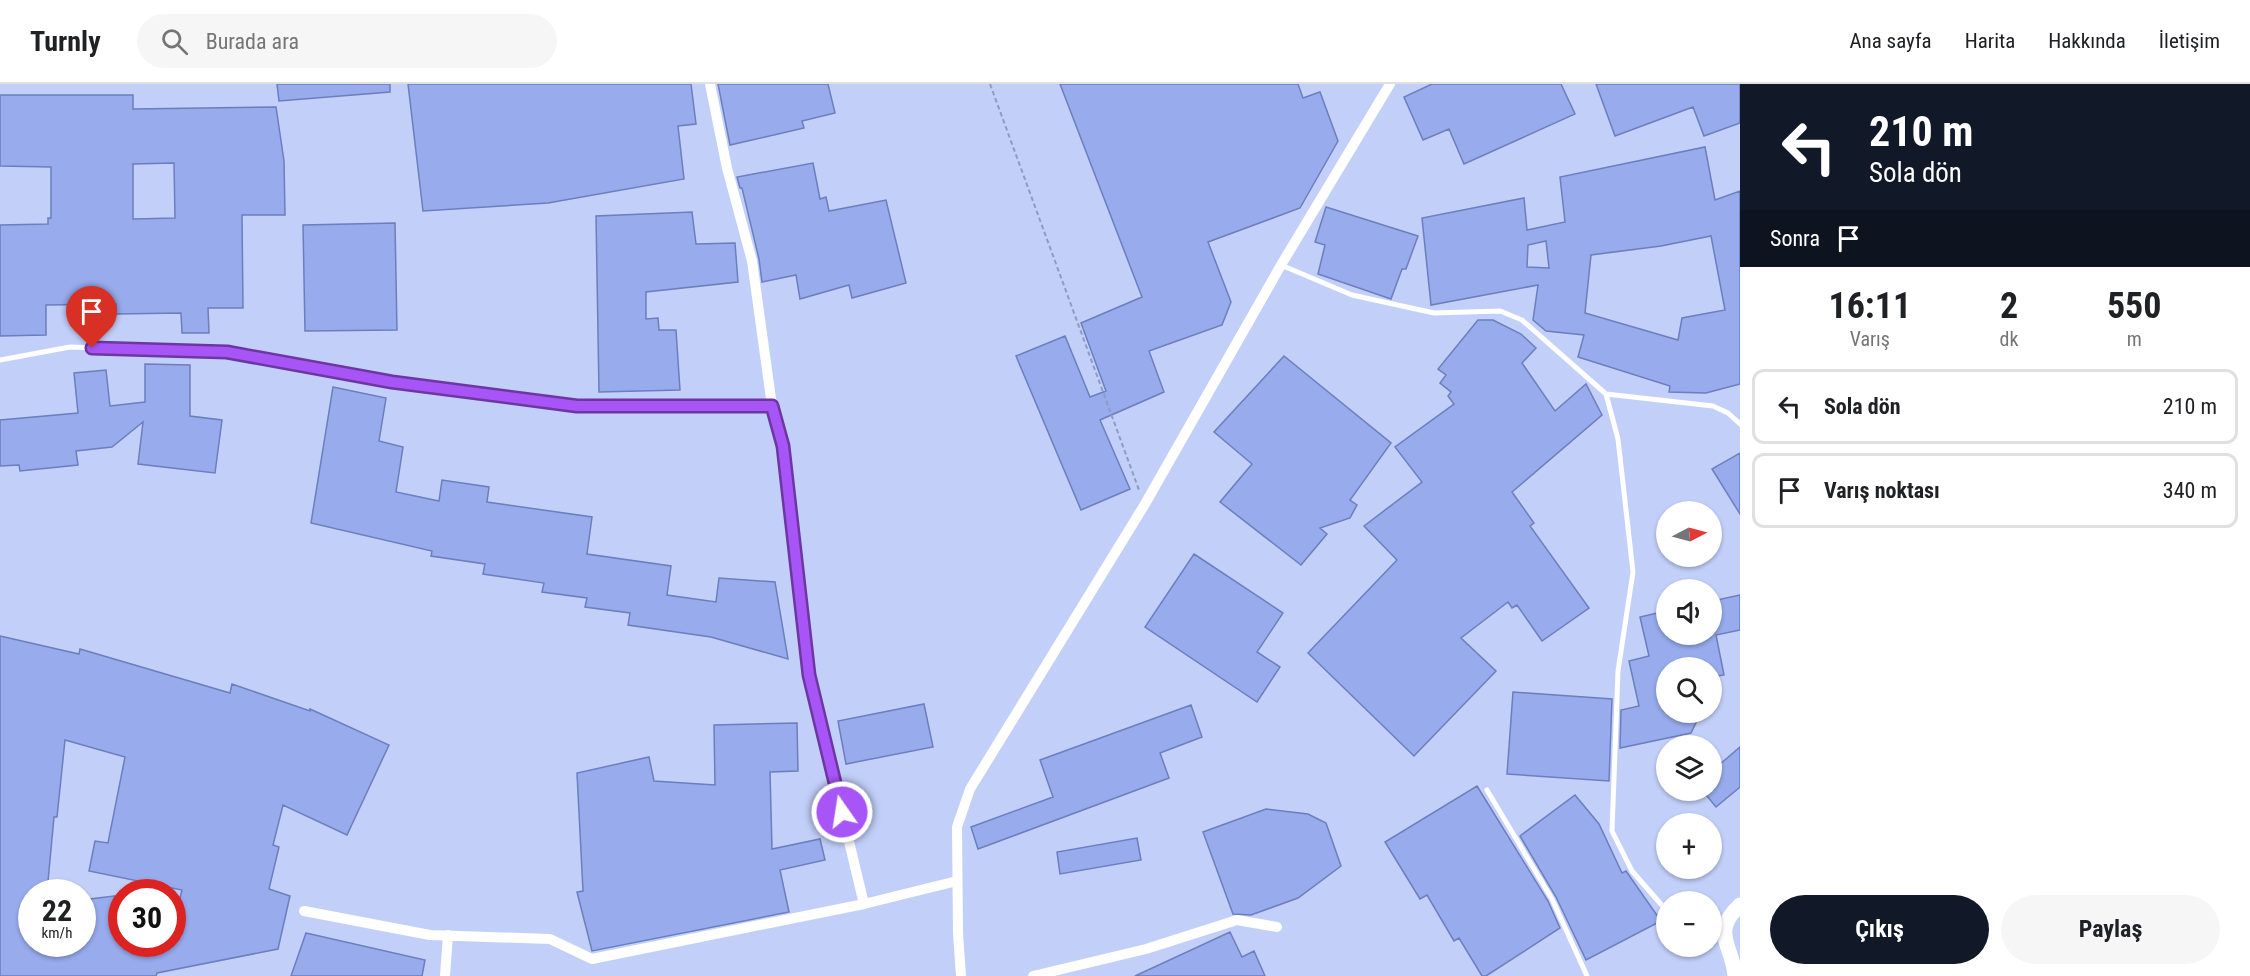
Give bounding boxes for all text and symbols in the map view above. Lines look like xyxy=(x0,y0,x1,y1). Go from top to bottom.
search box xyxy=(137,14,557,68)
text: Turnly xyxy=(30,25,101,58)
icon: search xyxy=(158,25,191,58)
text: Burada ara xyxy=(206,29,299,54)
text: Ana sayfa xyxy=(1849,29,1932,53)
text: Harita xyxy=(1965,29,2015,53)
text: Hakkında xyxy=(2048,29,2126,53)
text: İletişim xyxy=(2159,29,2220,53)
text: 210 m xyxy=(1869,107,1974,156)
icon: left xyxy=(1770,108,1848,186)
text: Sola dön xyxy=(1869,157,1962,189)
icon: arrive xyxy=(1832,222,1865,255)
text: Sonra xyxy=(1770,226,1820,251)
text: 16:11 xyxy=(1828,285,1911,327)
text: 2 xyxy=(2000,285,2018,327)
text: 550 xyxy=(2107,285,2162,327)
pin xyxy=(66,286,117,348)
icon: arrive xyxy=(75,295,108,328)
text: Varış xyxy=(1850,327,1890,351)
text: dk xyxy=(2000,327,2018,351)
text: m xyxy=(2127,327,2142,351)
icon: left xyxy=(1773,390,1806,423)
text: Sola dön xyxy=(1824,394,1900,419)
text: 210 m xyxy=(2163,394,2217,419)
icon: arrive xyxy=(1773,474,1806,507)
text: Varış noktası xyxy=(1824,478,1940,503)
text: 340 m xyxy=(2163,478,2217,503)
north arrow xyxy=(1656,501,1722,567)
map controls xyxy=(1656,501,1722,957)
button: sound xyxy=(1656,579,1722,645)
button: search xyxy=(1656,657,1722,723)
button: layers xyxy=(1656,735,1722,801)
position arrow xyxy=(810,780,874,844)
button: + xyxy=(1656,813,1722,879)
speed limit sign: 30 xyxy=(108,879,186,957)
button: − xyxy=(1656,891,1722,957)
text: 22 xyxy=(42,893,72,928)
button: Çıkış xyxy=(1770,895,1989,964)
button: Paylaş xyxy=(2001,895,2220,964)
text: km/h xyxy=(42,924,72,942)

